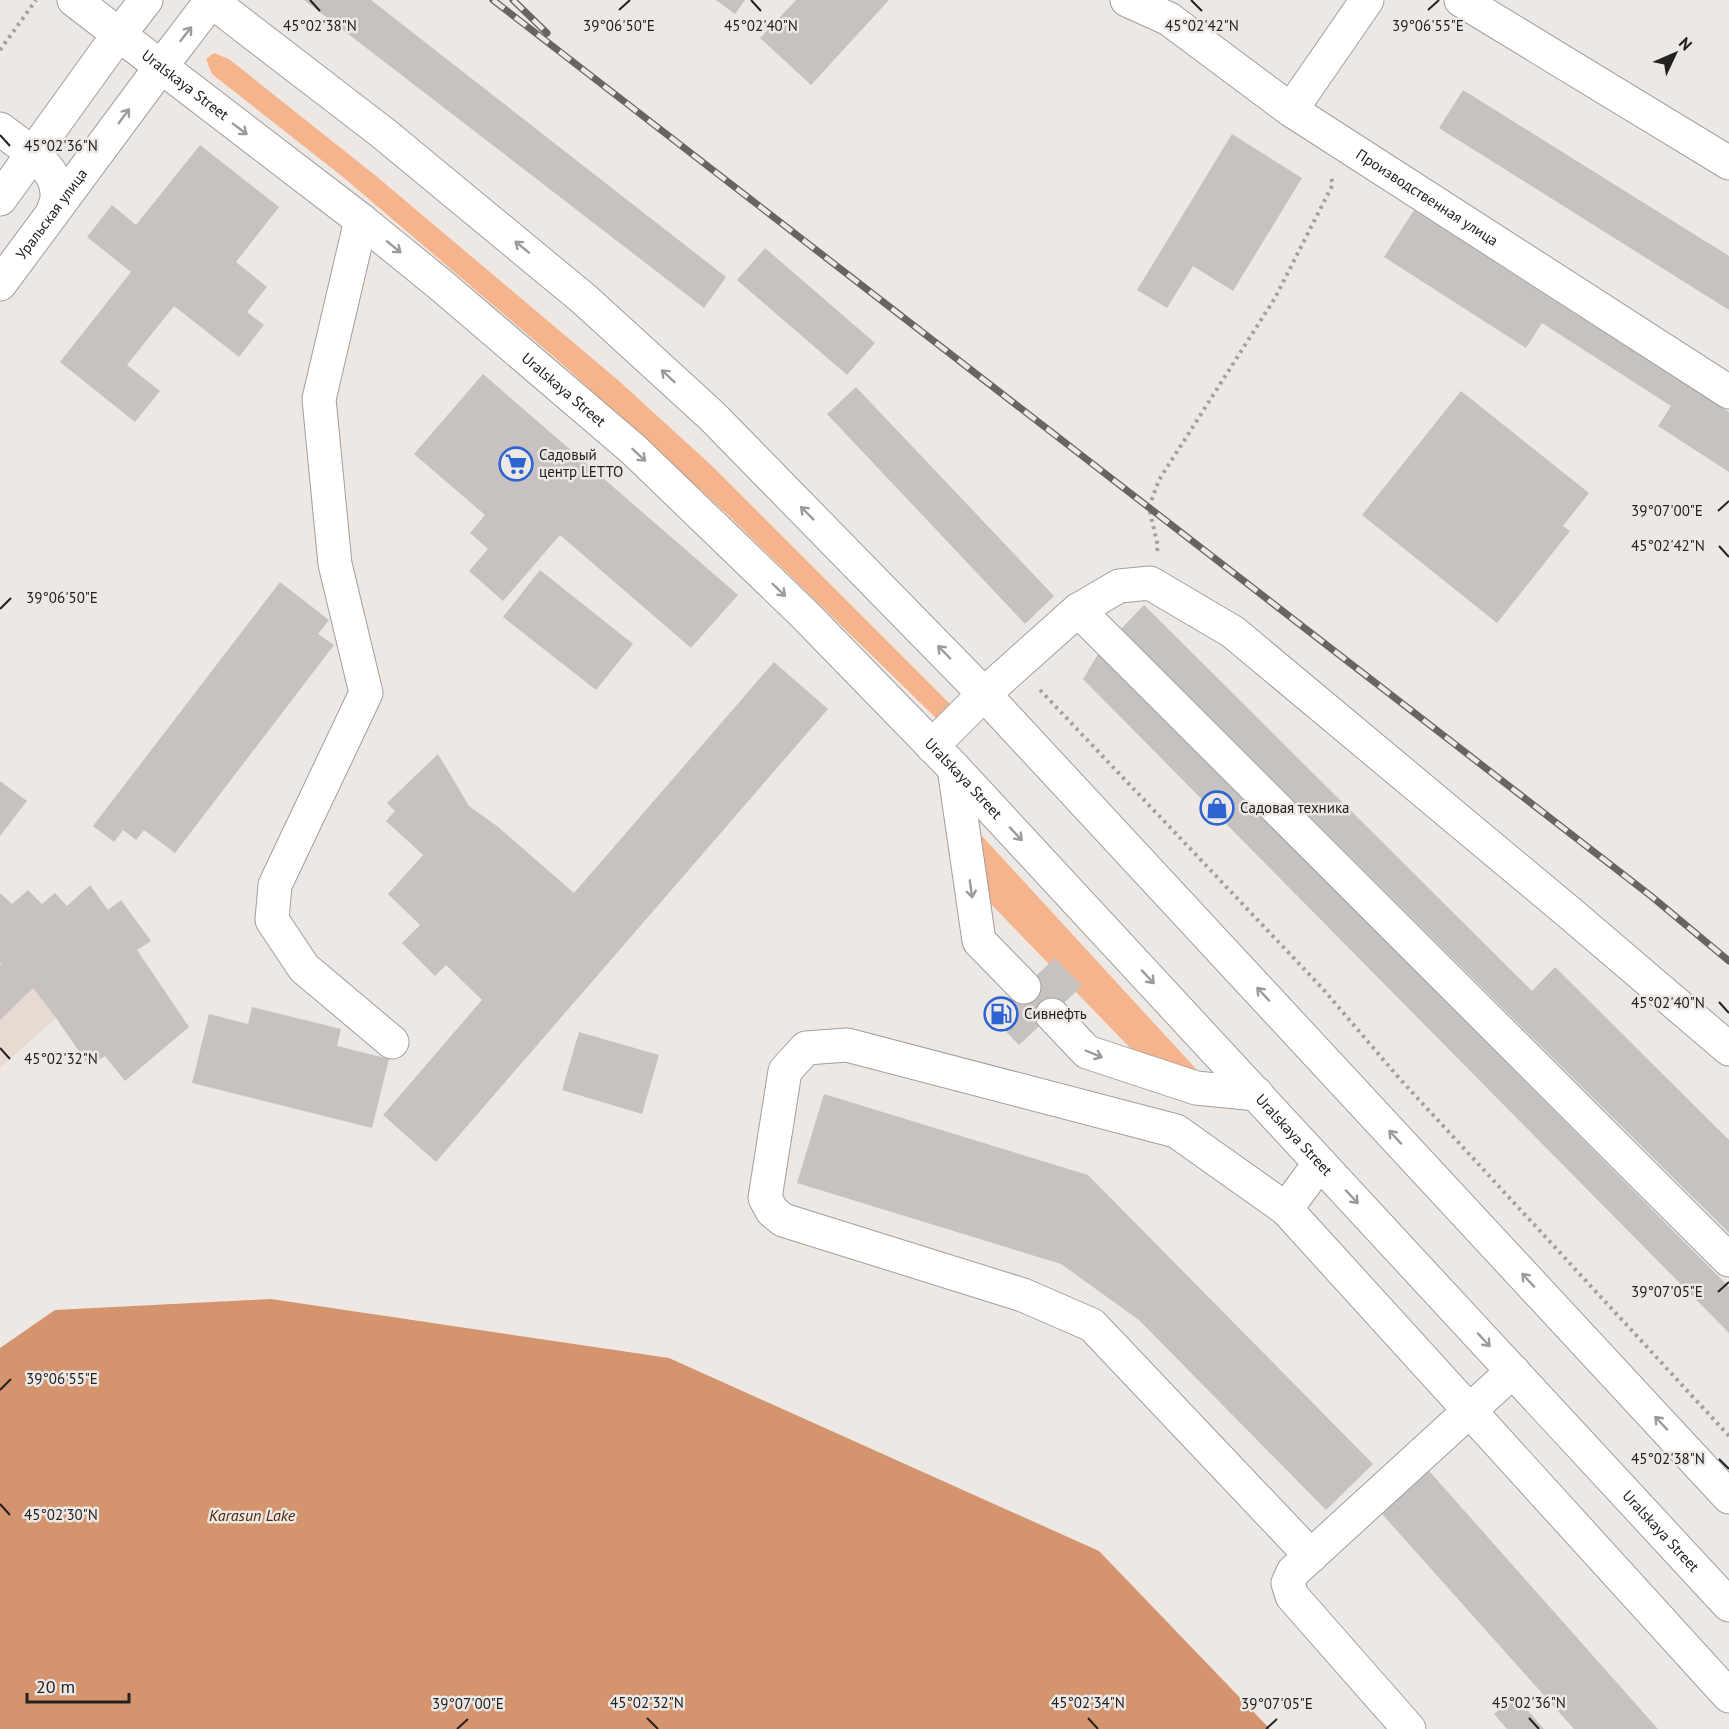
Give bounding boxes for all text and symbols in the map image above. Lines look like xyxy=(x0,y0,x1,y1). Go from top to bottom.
text: 45°02'38"N xyxy=(283,16,357,35)
text: 39°06'50"E xyxy=(583,16,655,35)
text: 45°02'40"N xyxy=(724,16,798,35)
text: 45°02'42"N xyxy=(1165,16,1239,35)
text: 39°06'55"E xyxy=(1392,16,1464,35)
north arrow xyxy=(1645,24,1705,84)
one-way arrow xyxy=(179,27,192,43)
text: N xyxy=(1675,33,1697,54)
street label: Uralskaya Street xyxy=(138,45,233,124)
one-way arrow xyxy=(117,108,130,124)
one-way arrow xyxy=(231,122,247,135)
text: 45°02'36"N xyxy=(24,136,98,155)
street label: Производственная улица xyxy=(1353,144,1502,250)
street label: Уральская улица xyxy=(12,165,91,263)
one-way arrow xyxy=(386,241,402,254)
one-way arrow xyxy=(514,241,530,254)
street label: Uralskaya Street xyxy=(518,348,610,431)
one-way arrow xyxy=(661,369,676,383)
place label: Садовый центр LETTO xyxy=(539,445,623,481)
supermarket icon: Садовый центр LETTO xyxy=(498,446,534,482)
one-way arrow xyxy=(632,448,647,462)
text: 39°07'00"E xyxy=(1631,501,1703,520)
one-way arrow xyxy=(800,505,815,520)
text: 45°02'42"N xyxy=(1631,536,1705,555)
one-way arrow xyxy=(772,583,787,598)
text: 39°06'50"E xyxy=(26,588,98,607)
one-way arrow xyxy=(936,645,951,660)
street label: Uralskaya Street xyxy=(921,734,1006,823)
shop icon: Садовая техника xyxy=(1199,790,1235,826)
place label: Садовая техника xyxy=(1240,798,1350,817)
one-way arrow xyxy=(1008,826,1022,841)
one-way arrow xyxy=(966,878,977,898)
one-way arrow xyxy=(1141,969,1155,984)
one-way arrow xyxy=(1256,987,1270,1002)
text: 45°02'40"N xyxy=(1631,993,1705,1012)
fuel station icon: Сивнефть xyxy=(983,996,1019,1032)
place label: Сивнефть xyxy=(1024,1004,1087,1023)
text: 45°02'32"N xyxy=(24,1049,98,1068)
one-way arrow xyxy=(1085,1049,1103,1060)
street label: Uralskaya Street xyxy=(1252,1090,1337,1179)
one-way arrow xyxy=(1389,1130,1403,1145)
one-way arrow xyxy=(1345,1189,1359,1204)
one-way arrow xyxy=(1521,1273,1535,1288)
text: 39°07'05"E xyxy=(1631,1282,1703,1301)
one-way arrow xyxy=(1477,1333,1492,1348)
text: 39°06'55"E xyxy=(26,1369,98,1388)
one-way arrow xyxy=(1654,1416,1668,1431)
text: 45°02'38"N xyxy=(1631,1449,1705,1468)
street label: Uralskaya Street xyxy=(1619,1486,1704,1576)
text: 45°02'30"N xyxy=(24,1505,98,1524)
water label: Karasun Lake xyxy=(209,1505,296,1525)
scale bar xyxy=(27,1666,129,1704)
text: 20 m xyxy=(36,1675,75,1698)
text: 45°02'32"N xyxy=(610,1693,684,1712)
text: 45°02'34"N xyxy=(1051,1693,1125,1712)
text: 45°02'36"N xyxy=(1492,1693,1566,1712)
text: 39°07'00"E xyxy=(432,1694,504,1713)
text: 39°07'05"E xyxy=(1241,1694,1313,1713)

